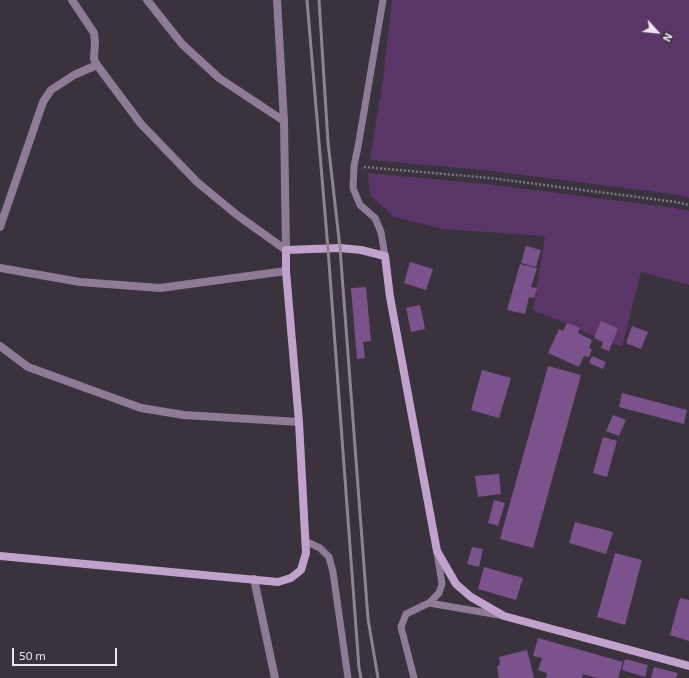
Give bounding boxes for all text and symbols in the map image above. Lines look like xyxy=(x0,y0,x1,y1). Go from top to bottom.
north arrow xyxy=(637,12,677,52)
text: N xyxy=(661,31,676,44)
scale bar xyxy=(14,640,119,666)
text: 50 m xyxy=(19,648,46,662)

